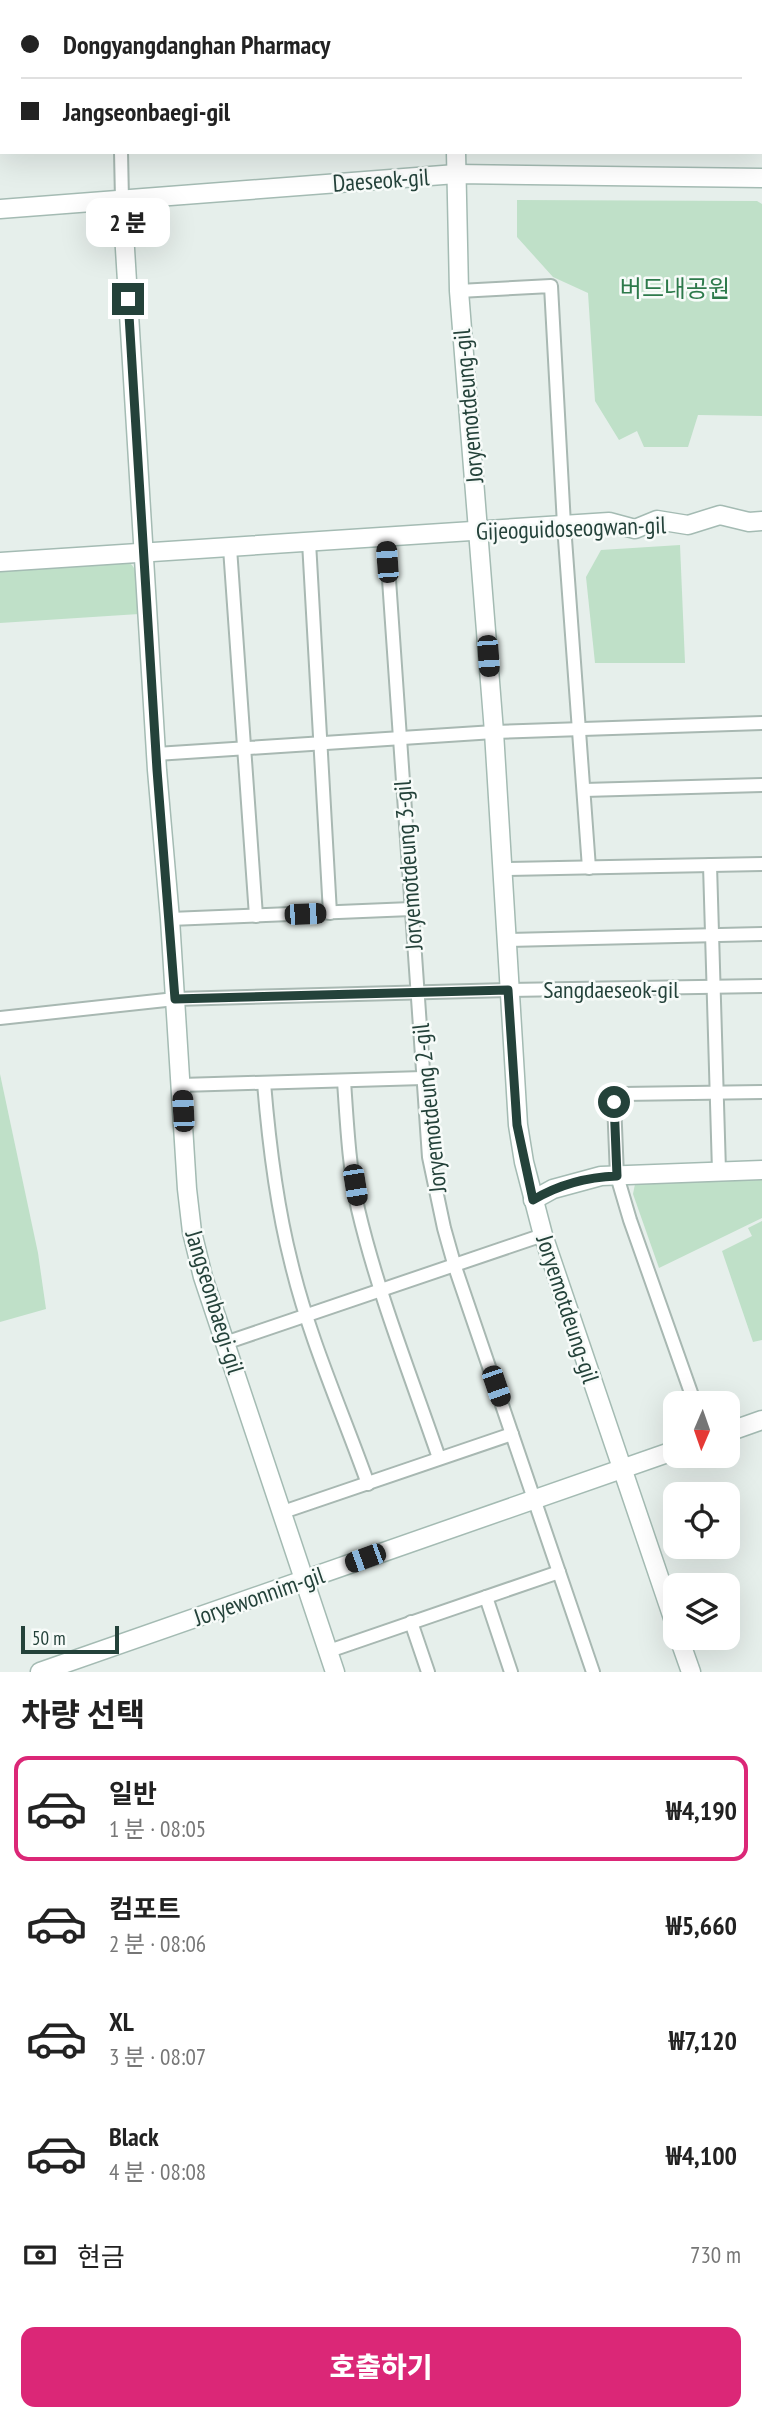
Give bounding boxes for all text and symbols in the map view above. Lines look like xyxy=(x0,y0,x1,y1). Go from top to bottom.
text: Dongyangdanghan Pharmacy xyxy=(63,28,330,61)
text: Jangseonbaegi-gil xyxy=(63,95,230,128)
street label: Daeseok-gil xyxy=(332,161,431,199)
callout: 2 분 xyxy=(86,198,170,246)
text: 2 분 xyxy=(110,208,146,237)
park label: 버드내공원 xyxy=(620,273,730,304)
route end xyxy=(112,283,144,315)
street label: Joryemotdeung-gil xyxy=(446,328,490,485)
street label: Gijeoguidoseogwan-gil xyxy=(475,509,667,547)
car xyxy=(376,540,399,584)
car xyxy=(477,634,500,678)
street label: Joryemotdeung 3-gil xyxy=(387,779,429,952)
car xyxy=(284,903,327,925)
street label: Sangdaeseok-gil xyxy=(543,974,679,1005)
street label: Joryemotdeung 2-gil xyxy=(405,1021,453,1195)
route start xyxy=(598,1086,630,1118)
car xyxy=(172,1089,195,1133)
car xyxy=(342,1163,369,1207)
street label: Jangseonbaegi-gil xyxy=(178,1226,252,1378)
street label: Joryemotdeung-gil xyxy=(529,1230,607,1387)
car xyxy=(480,1363,513,1409)
north arrow xyxy=(663,1391,740,1468)
map controls xyxy=(663,1391,740,1650)
button: locate xyxy=(663,1482,740,1559)
car xyxy=(342,1541,389,1575)
street label: Joryewonnim-gil xyxy=(189,1559,329,1633)
button: layers xyxy=(663,1573,740,1650)
scale bar xyxy=(21,1623,119,1655)
text: 50 m xyxy=(32,1626,66,1650)
text: 차량 선택 xyxy=(21,1693,145,1735)
icon: car xyxy=(25,1777,88,1840)
text: 일반 xyxy=(109,1777,157,1810)
text: ₩4,190 xyxy=(666,1794,737,1827)
text: 1 분 · 08:05 xyxy=(109,1814,206,1843)
icon: car xyxy=(25,1892,88,1955)
text: 컴포트 xyxy=(109,1892,181,1925)
text: ₩5,660 xyxy=(666,1909,737,1942)
text: 2 분 · 08:06 xyxy=(109,1929,206,1958)
text: XL xyxy=(109,2005,134,2038)
icon: car xyxy=(25,2007,88,2070)
text: ₩7,120 xyxy=(669,2024,737,2057)
text: 3 분 · 08:07 xyxy=(109,2042,206,2071)
text: Black xyxy=(109,2120,159,2153)
icon: car xyxy=(25,2122,88,2185)
text: ₩4,100 xyxy=(666,2139,737,2172)
text: 4 분 · 08:08 xyxy=(109,2157,206,2186)
icon: cash xyxy=(21,2236,59,2274)
text: 현금 xyxy=(77,2240,125,2273)
text: 730 m xyxy=(690,2240,741,2269)
button: 호출하기 xyxy=(21,2327,741,2407)

